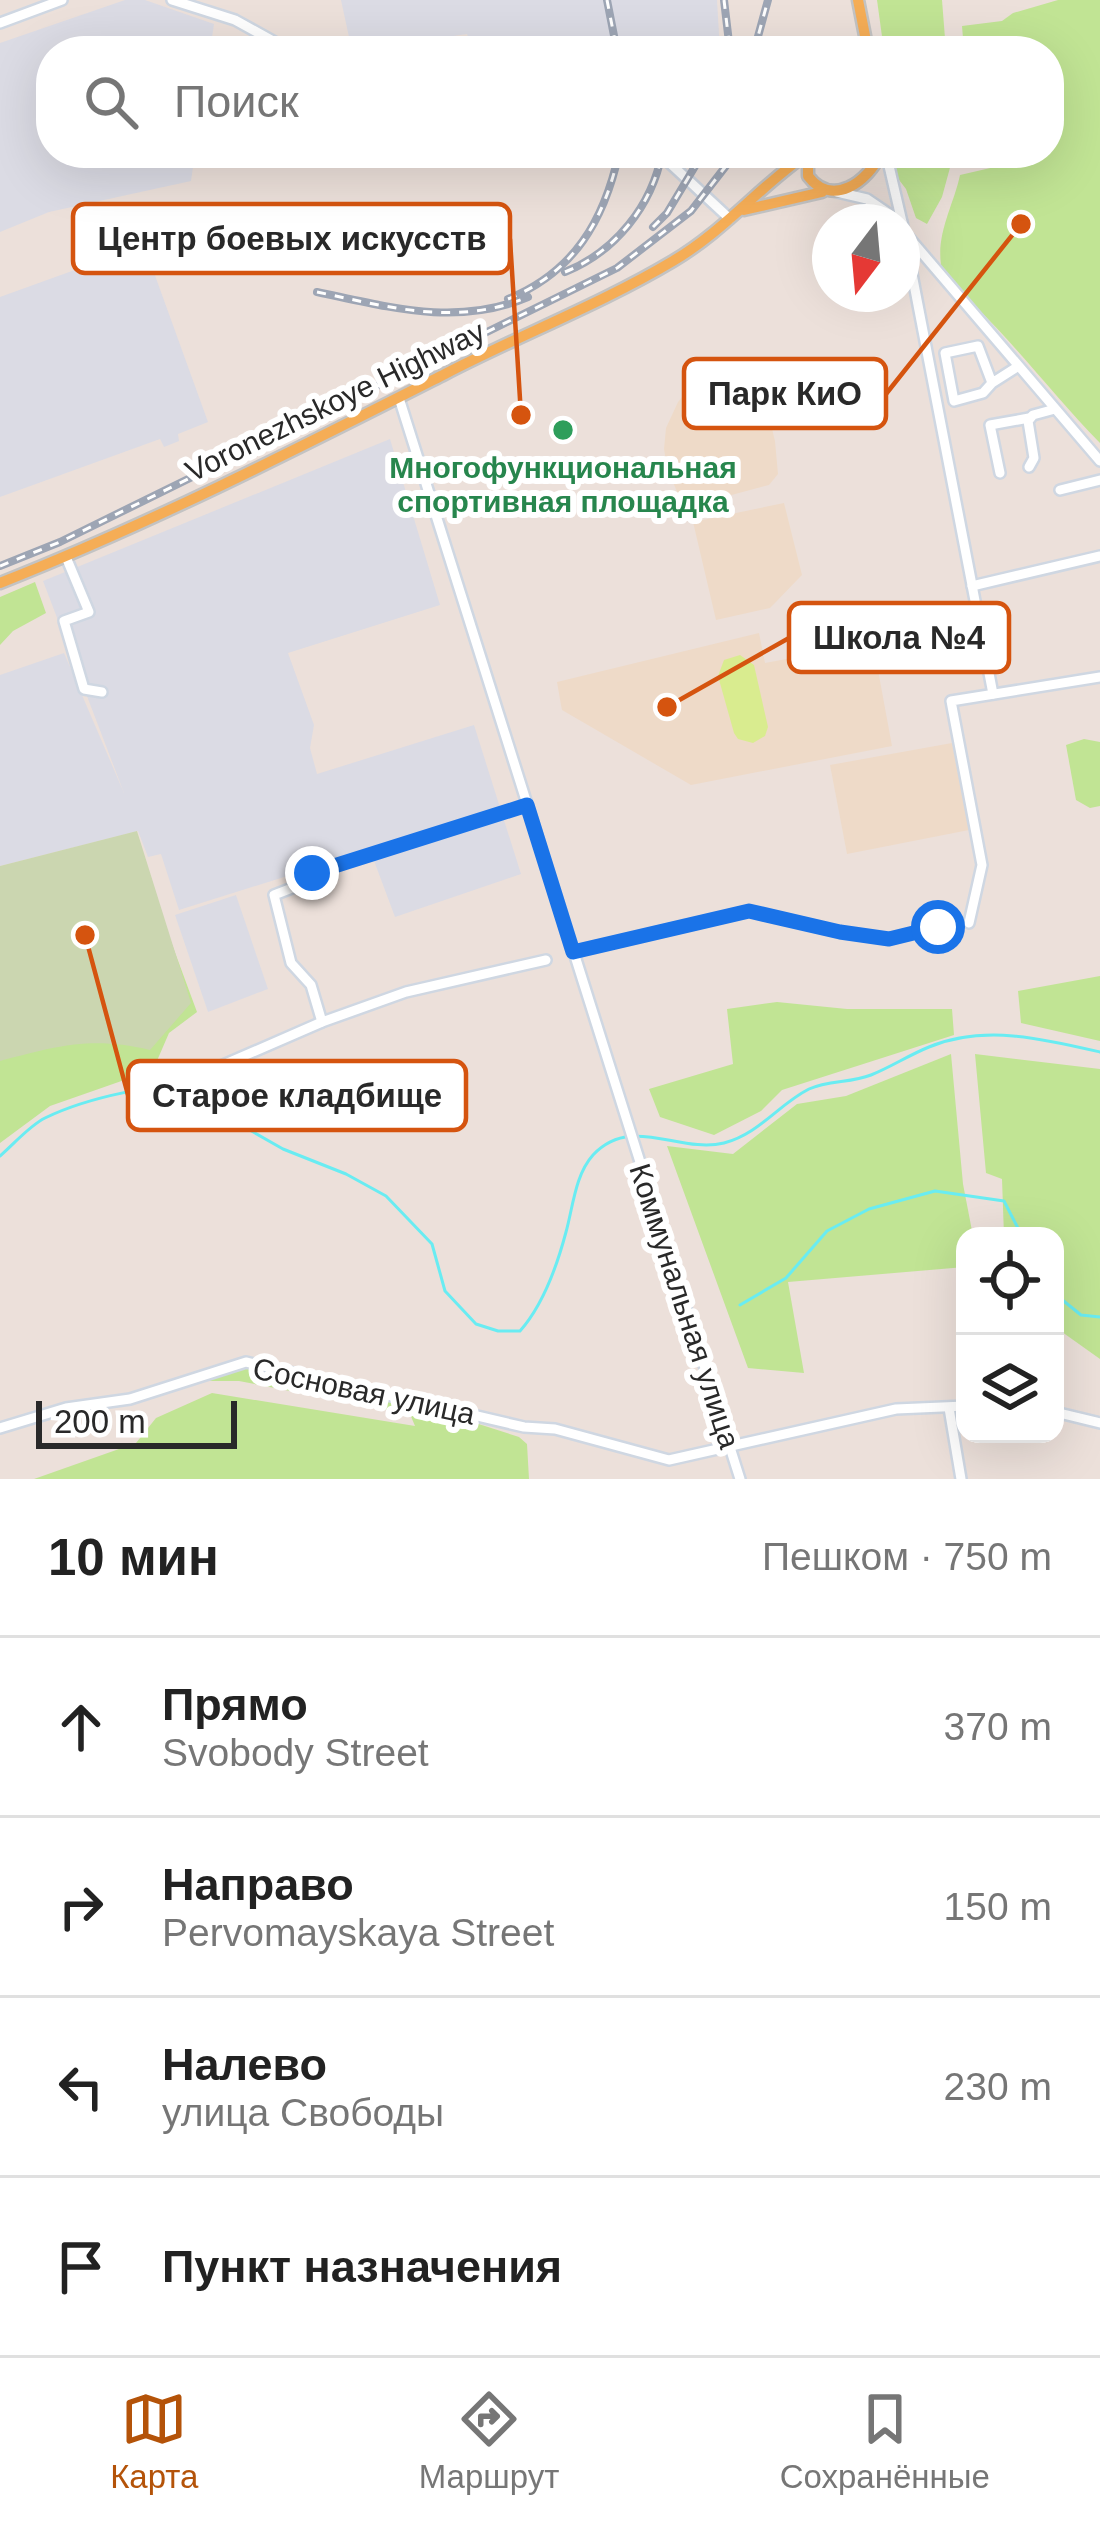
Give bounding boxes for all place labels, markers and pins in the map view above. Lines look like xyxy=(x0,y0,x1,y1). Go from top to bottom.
callout: Центр боевых искусств xyxy=(73,204,510,273)
callout: Парк КиО xyxy=(684,359,886,428)
marker: Многофункциональная спортивная площадка xyxy=(550,417,576,443)
place label: Многофункциональная спортивная площадка xyxy=(389,451,737,518)
callout: Школа №4 xyxy=(789,603,1009,672)
callout: Старое кладбище xyxy=(128,1061,466,1130)

